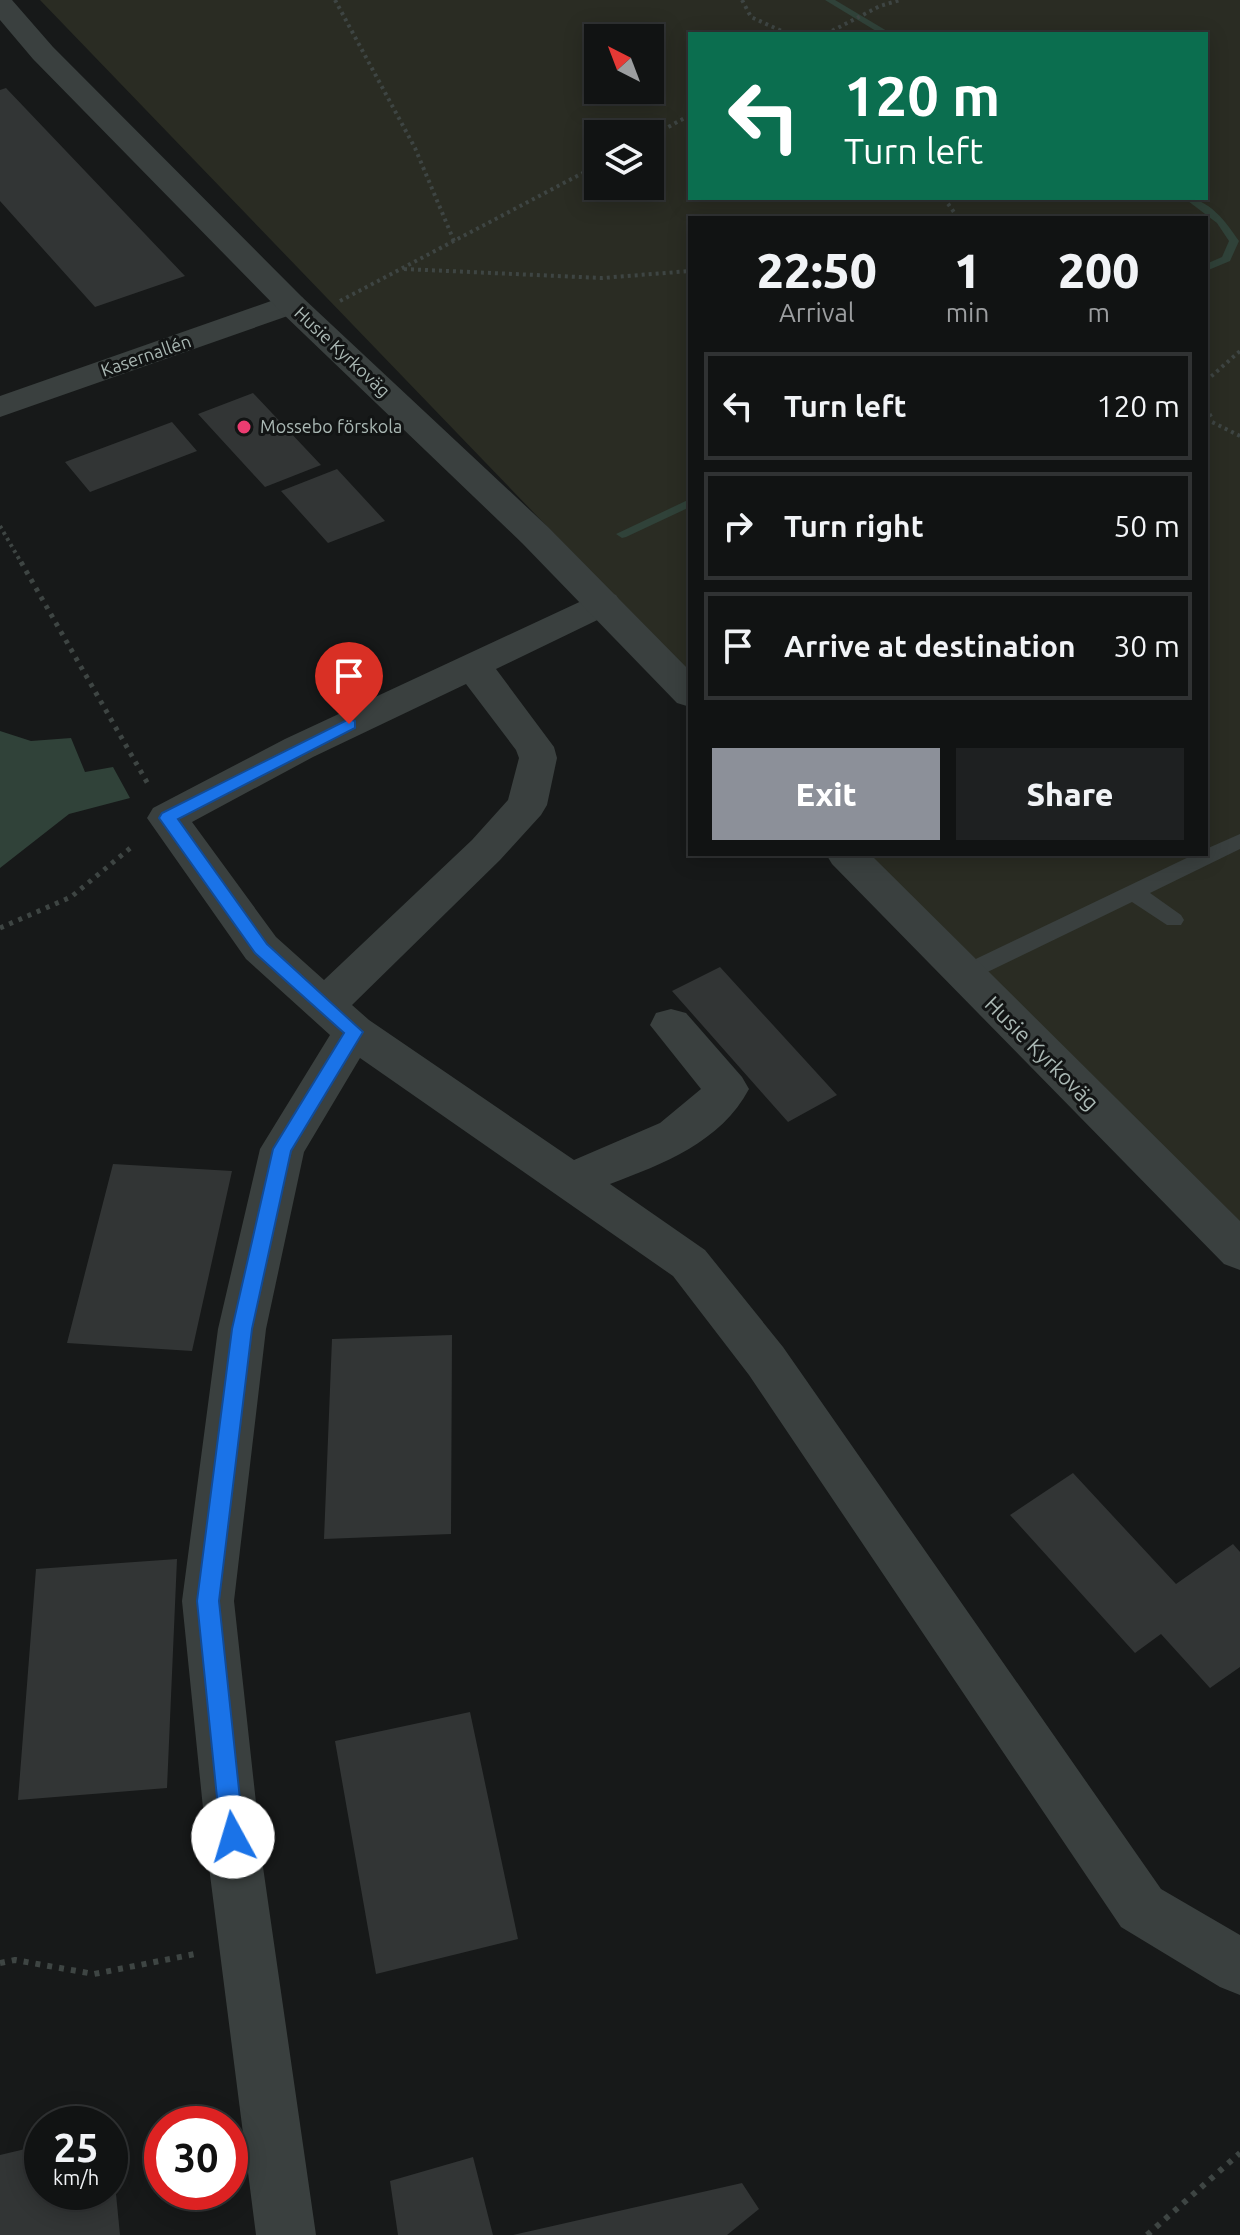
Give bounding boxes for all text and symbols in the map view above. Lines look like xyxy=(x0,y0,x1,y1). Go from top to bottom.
north arrow xyxy=(584,24,664,104)
map controls xyxy=(584,24,664,200)
icon: left xyxy=(712,64,816,168)
text: 120 m xyxy=(844,64,1000,127)
button: layers xyxy=(584,120,664,200)
text: Turn left xyxy=(844,130,983,171)
text: 22:50 xyxy=(757,243,877,297)
text: 1 xyxy=(954,243,981,297)
text: 200 xyxy=(1058,243,1139,297)
text: Arrival xyxy=(779,298,855,327)
text: min xyxy=(946,298,989,327)
text: m xyxy=(1087,298,1110,327)
street label: Husie Kyrkoväg xyxy=(291,302,394,401)
street label: Kasernallén xyxy=(98,330,193,380)
icon: left xyxy=(716,384,760,428)
text: Turn left xyxy=(784,389,906,423)
text: 120 m xyxy=(1096,389,1180,423)
place label: Mossebo förskola xyxy=(260,416,402,436)
marker: Mossebo förskola xyxy=(235,418,253,436)
icon: right xyxy=(716,504,760,548)
text: Turn right xyxy=(784,509,924,543)
text: 50 m xyxy=(1113,509,1180,543)
icon: arrive xyxy=(716,624,760,668)
text: Arrive at destination xyxy=(784,629,1076,663)
text: 30 m xyxy=(1113,629,1180,663)
pin xyxy=(315,642,383,724)
icon: arrive xyxy=(327,654,371,698)
button: Exit xyxy=(712,748,940,840)
button: Share xyxy=(956,748,1184,840)
street label: Husie Kyrkoväg xyxy=(980,991,1104,1115)
position arrow xyxy=(191,1795,275,1879)
speed limit sign: 30 xyxy=(144,2106,248,2210)
text: 25 xyxy=(53,2125,99,2170)
text: km/h xyxy=(53,2166,99,2189)

